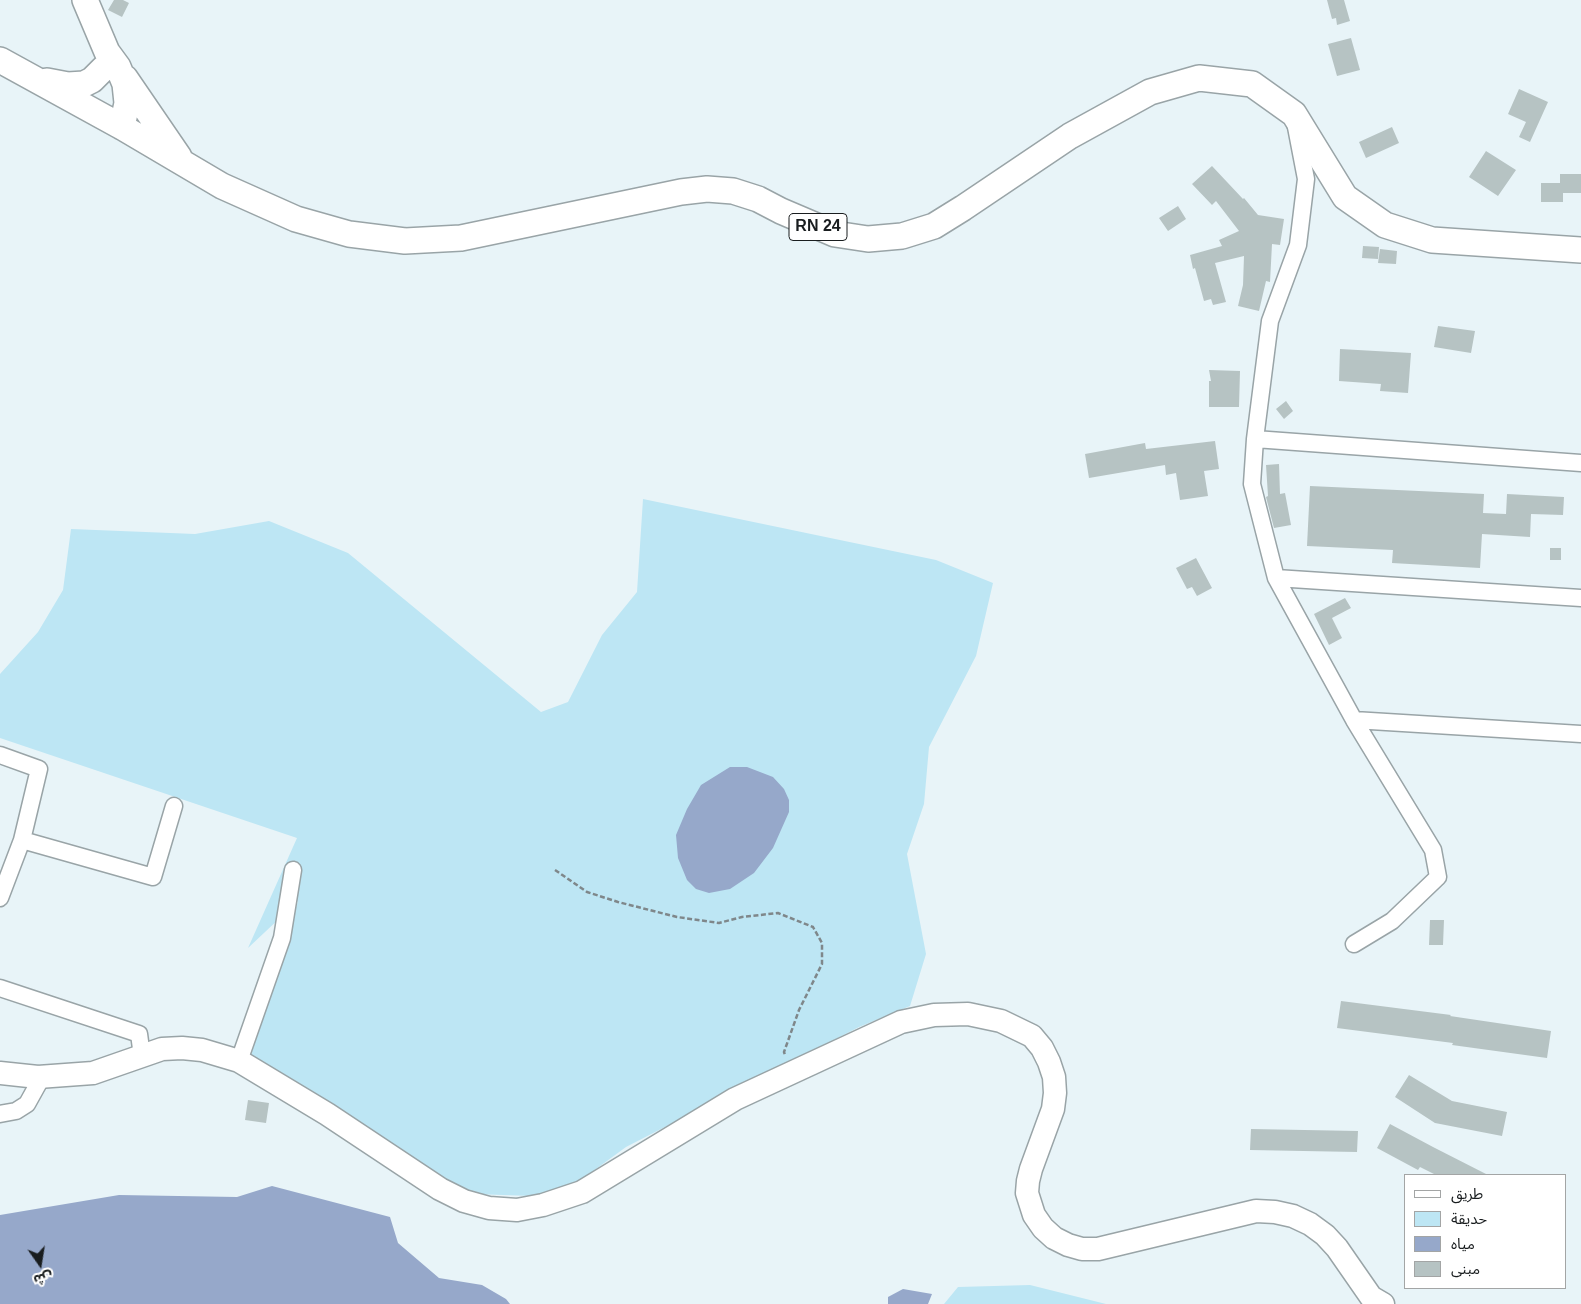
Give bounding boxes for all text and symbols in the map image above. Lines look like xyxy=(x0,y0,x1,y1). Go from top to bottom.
road number: RN 24 xyxy=(789,213,847,240)
legend xyxy=(1404,1174,1566,1289)
text: طريق xyxy=(1451,1185,1483,1202)
text: حديقة xyxy=(1451,1210,1487,1227)
text: مياه xyxy=(1451,1235,1475,1252)
north arrow xyxy=(15,1239,65,1289)
text: مبنى xyxy=(1451,1260,1480,1277)
text: ش xyxy=(32,1269,55,1289)

